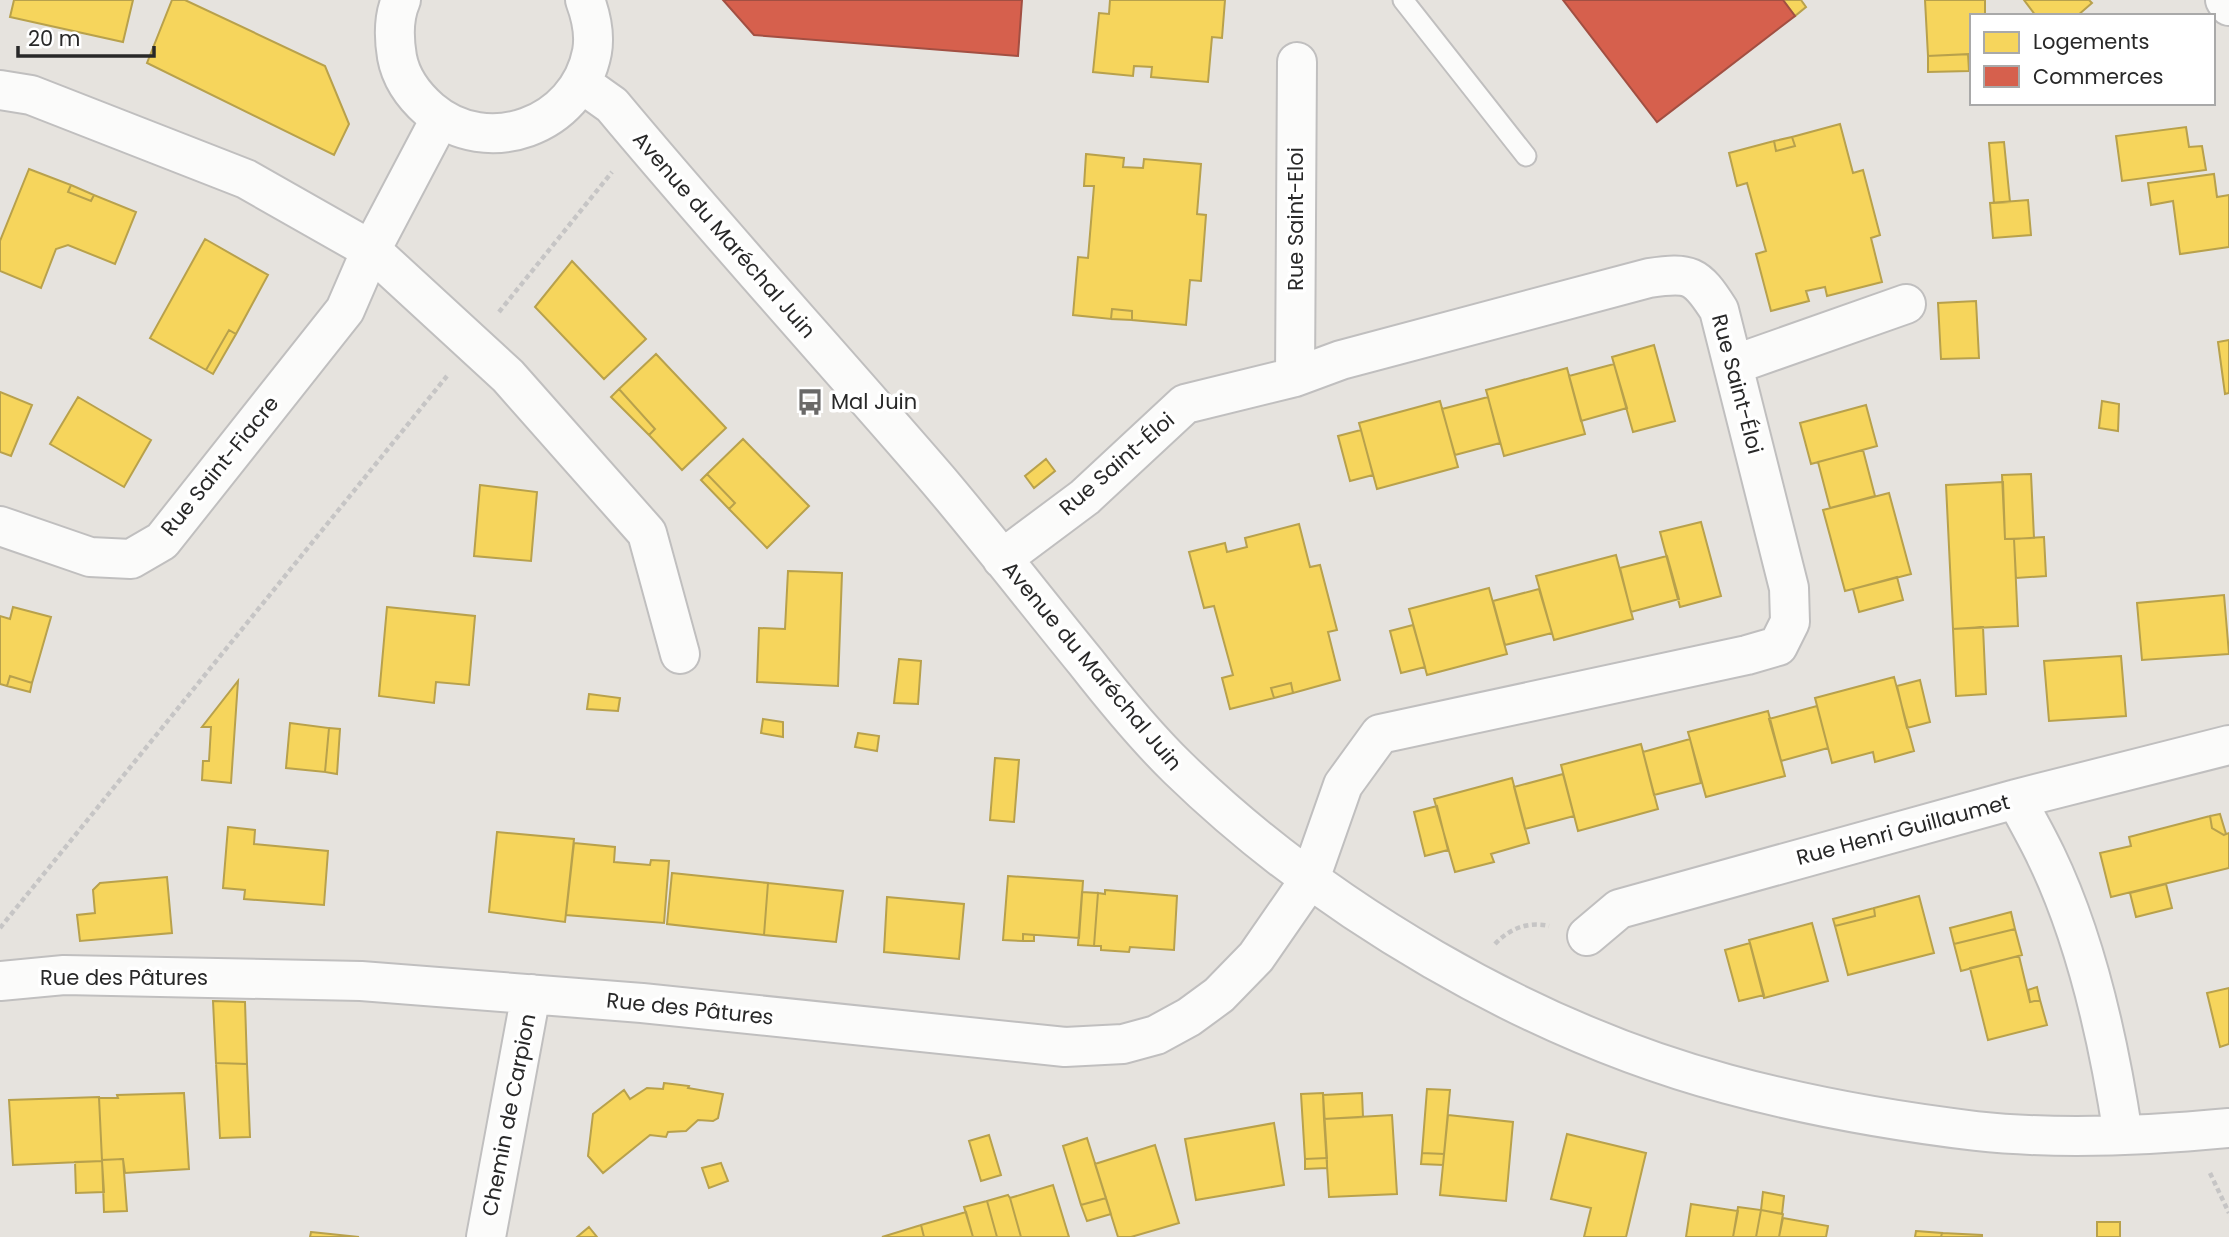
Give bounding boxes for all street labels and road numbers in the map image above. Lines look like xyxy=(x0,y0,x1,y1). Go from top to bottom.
street label: Avenue du Maréchal Juin xyxy=(626,125,822,344)
street label: Rue Saint-Eloi xyxy=(1281,147,1310,291)
street label: Rue Saint-Éloi xyxy=(1705,311,1770,457)
street label: Rue Saint-Fiacre xyxy=(154,389,285,542)
street label: Rue Saint-Éloi xyxy=(1053,406,1180,522)
street label: Avenue du Maréchal Juin xyxy=(996,555,1189,777)
street label: Rue Henri Guillaumet xyxy=(1793,787,2013,872)
street label: Rue des Pâtures xyxy=(40,963,208,992)
street label: Rue des Pâtures xyxy=(605,985,775,1032)
street label: Chemin de Carpion xyxy=(475,1011,542,1219)

